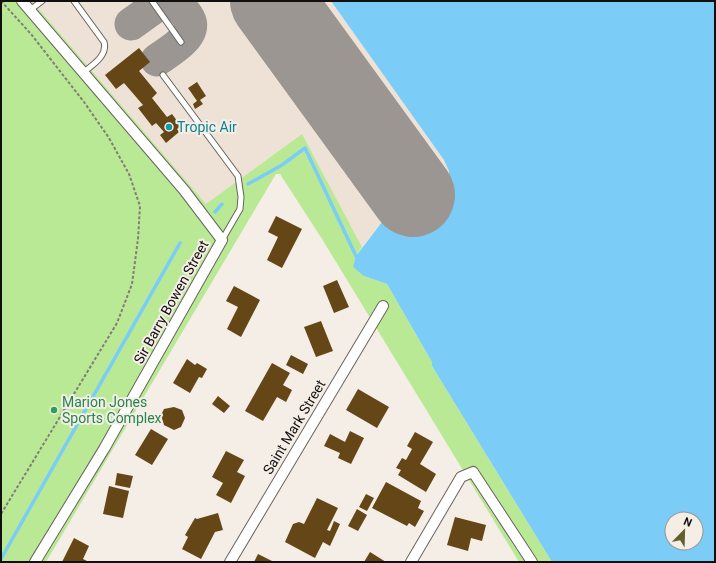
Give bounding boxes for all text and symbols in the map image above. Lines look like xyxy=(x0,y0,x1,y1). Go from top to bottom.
place label: Tropic Air xyxy=(177,119,237,135)
marker: Tropic Air xyxy=(164,122,174,132)
street label: Sir Barry Bowen Street xyxy=(130,237,212,367)
street label: Saint Mark Street xyxy=(260,377,329,477)
place label: Marion Jones Sports Complex xyxy=(62,394,162,426)
marker: Marion Jones Sports Complex xyxy=(49,405,59,415)
north arrow xyxy=(664,511,704,551)
text: N xyxy=(682,515,694,530)

